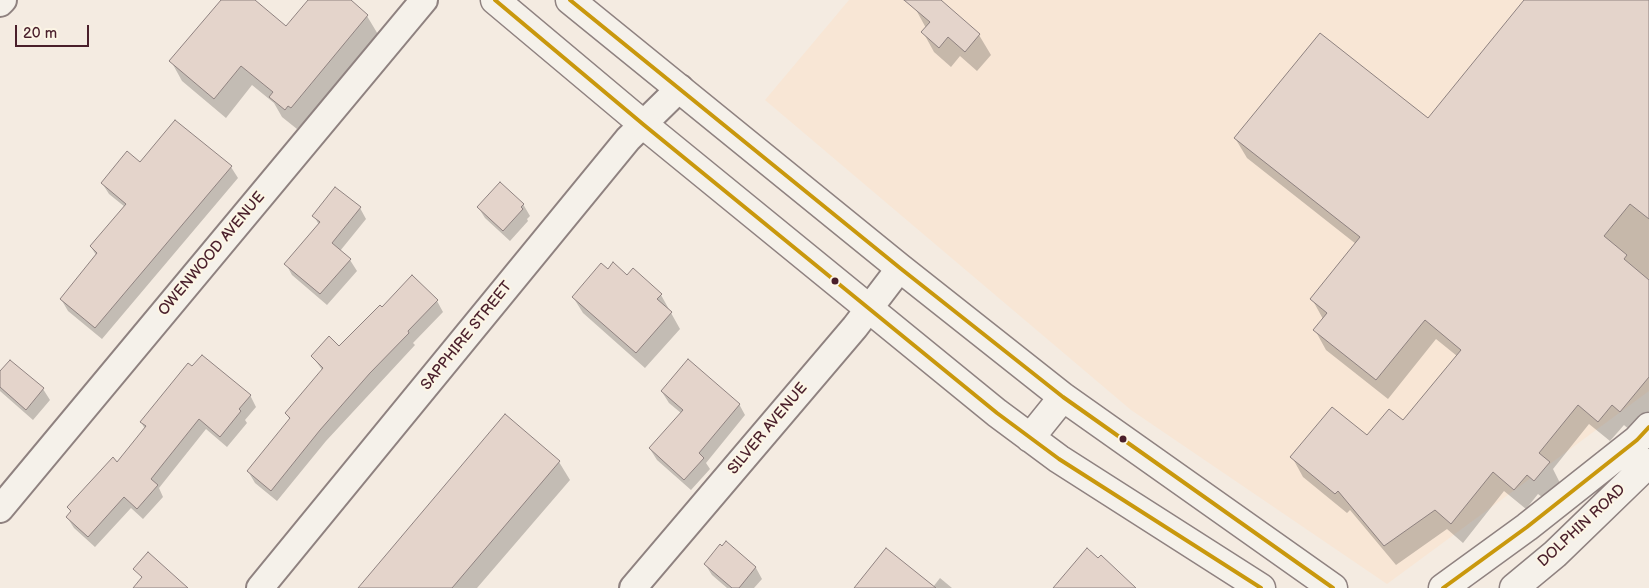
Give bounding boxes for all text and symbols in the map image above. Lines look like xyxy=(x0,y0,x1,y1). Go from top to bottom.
scale bar xyxy=(18,15,91,47)
text: 20 m xyxy=(23,24,57,43)
street label: OWENWOOD AVENUE xyxy=(155,188,269,320)
unlabelled marker xyxy=(830,276,840,286)
street label: SAPPHIRE STREET xyxy=(418,278,516,394)
street label: SILVER AVENUE xyxy=(724,380,812,478)
unlabelled marker xyxy=(1118,434,1128,444)
street label: DOLPHIN ROAD xyxy=(1535,481,1629,571)

